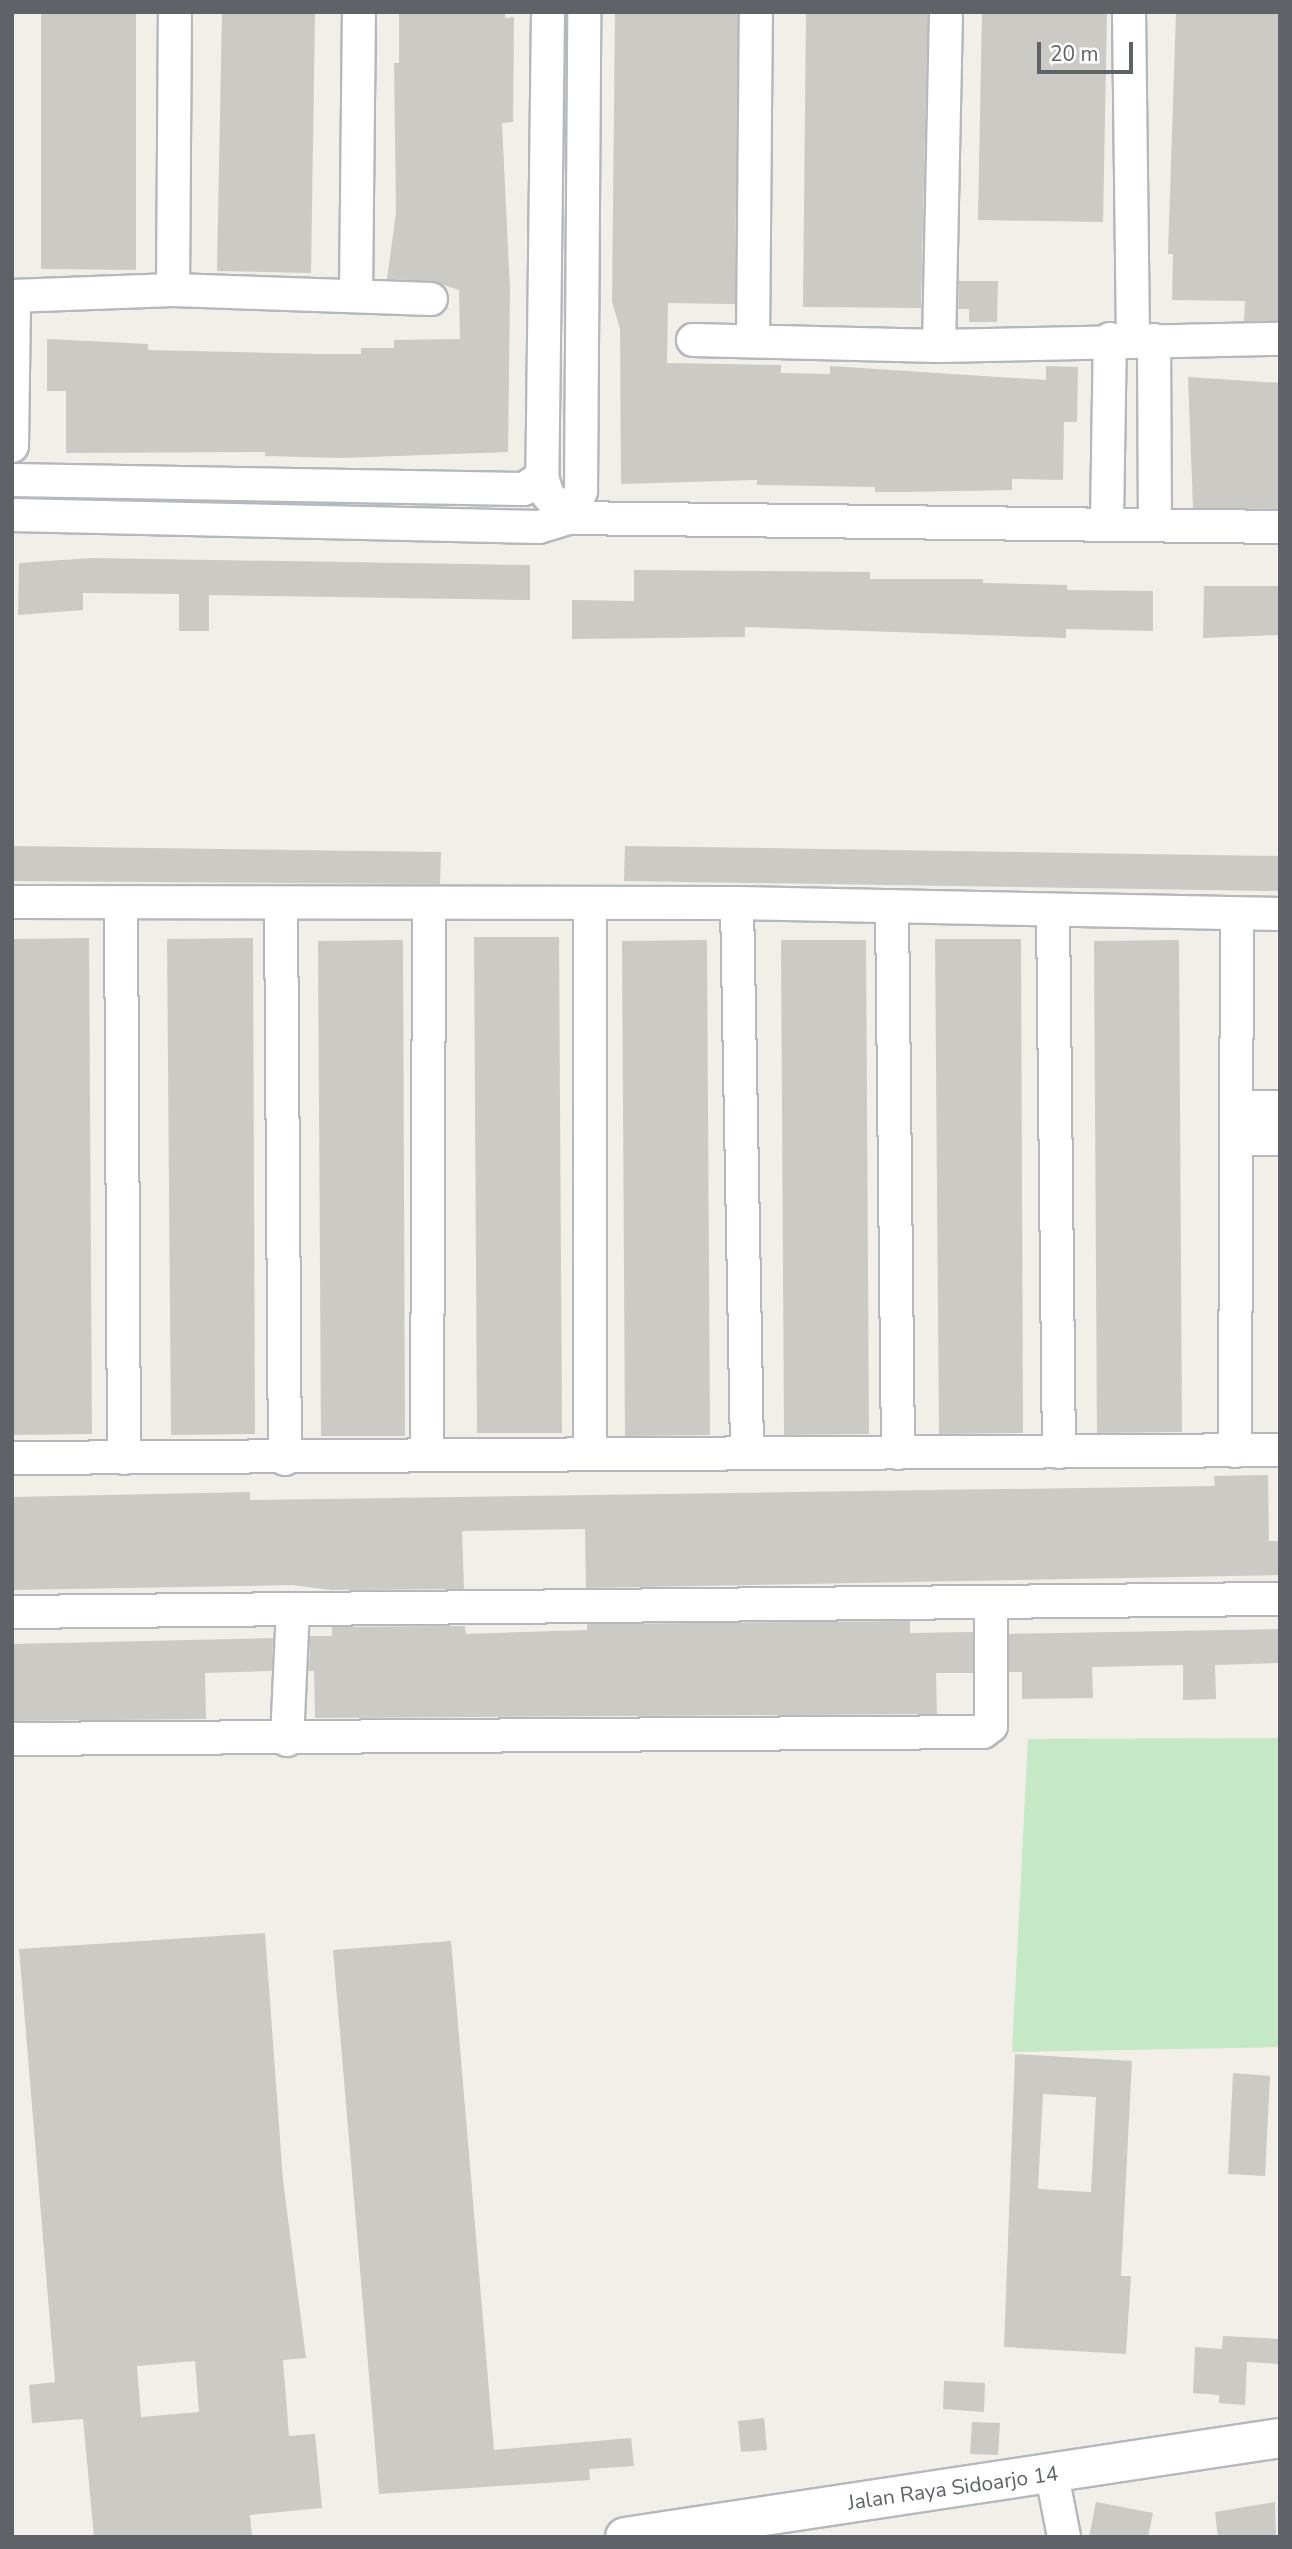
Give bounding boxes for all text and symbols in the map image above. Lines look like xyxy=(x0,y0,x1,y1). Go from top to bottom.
scale bar xyxy=(1040,28,1136,72)
text: 20 m xyxy=(1050,40,1099,68)
street label: Jalan Raya Sidoarjo 14 xyxy=(846,2461,1060,2515)

